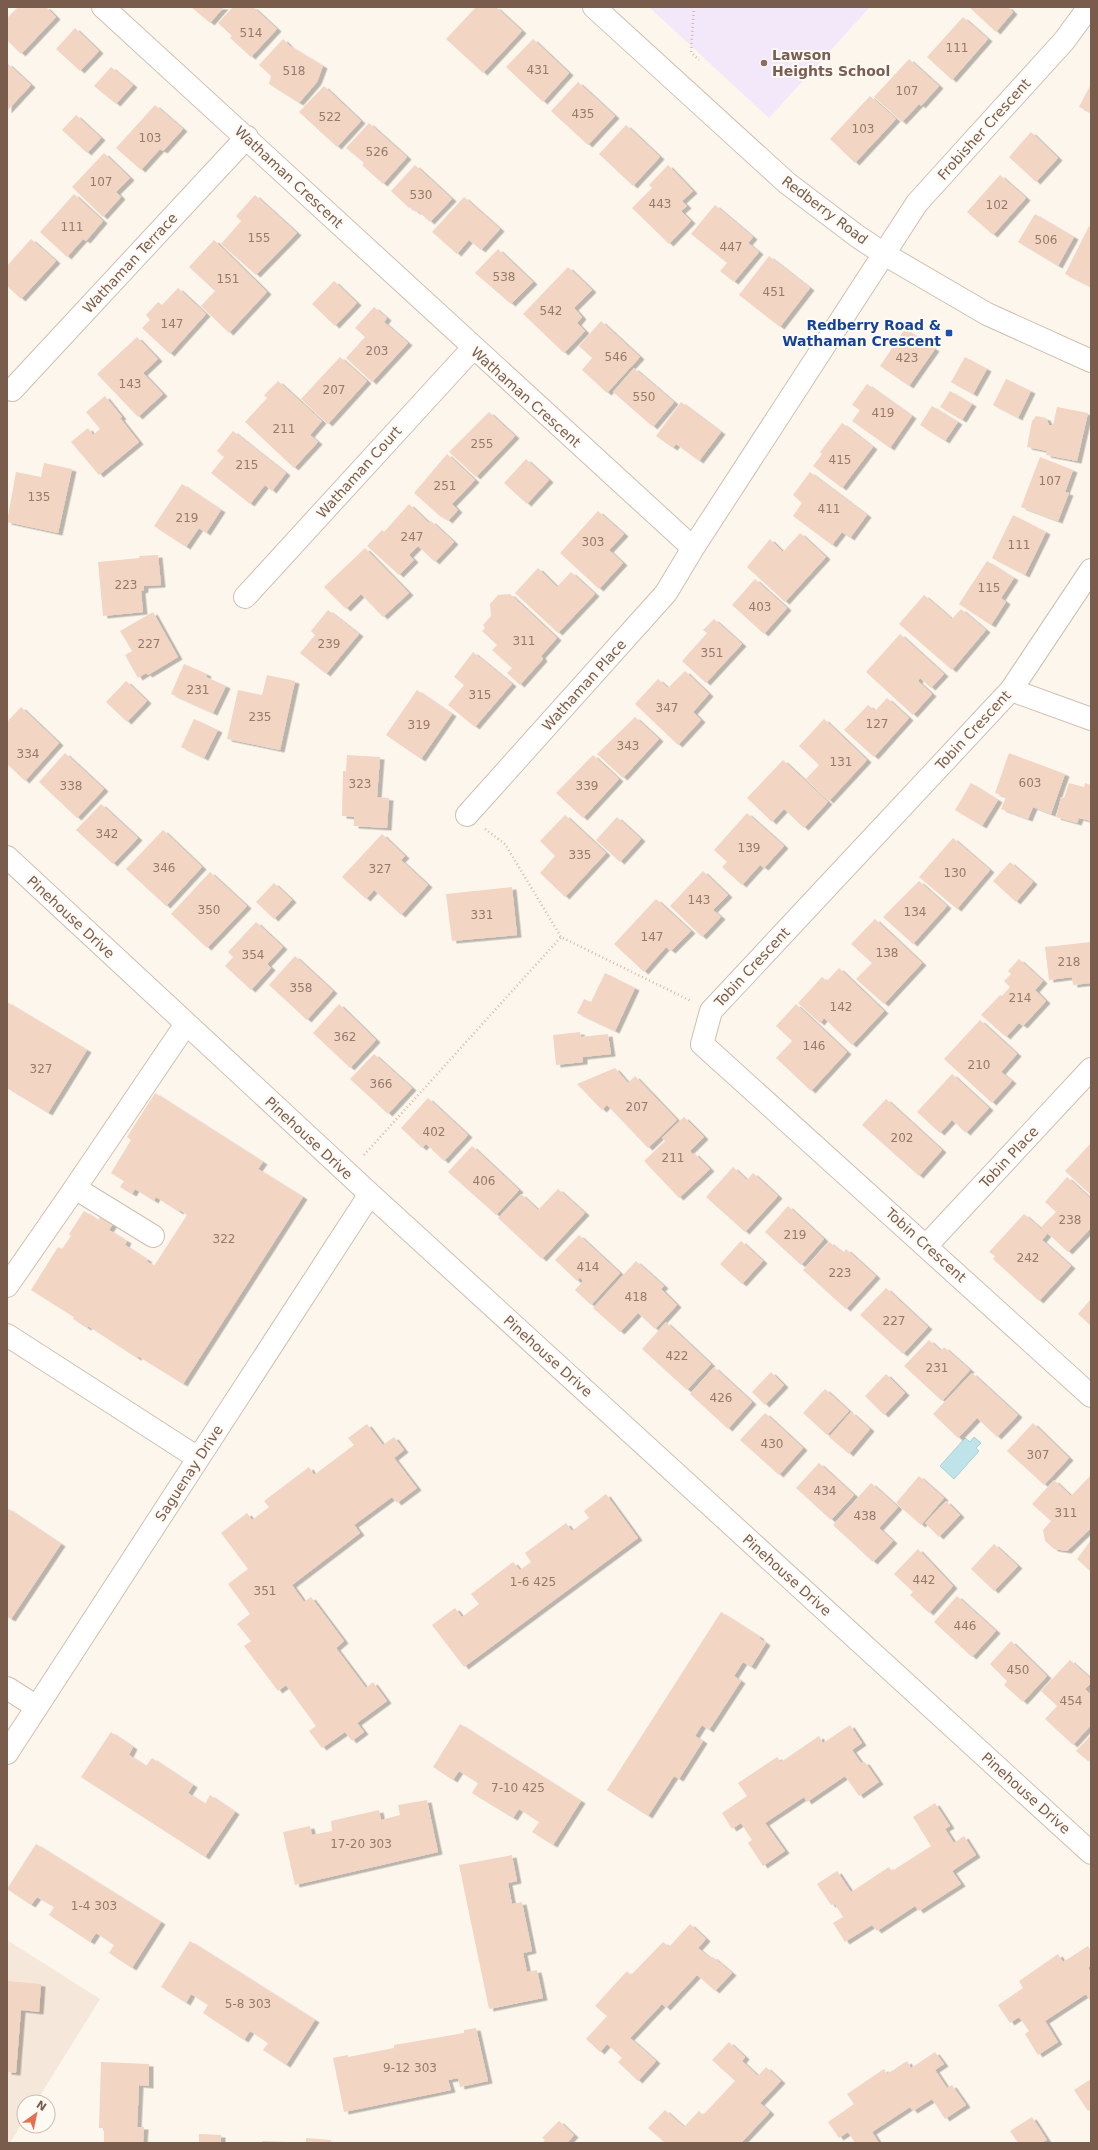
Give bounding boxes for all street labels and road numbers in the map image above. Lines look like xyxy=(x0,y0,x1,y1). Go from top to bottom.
street label: Frobisher Crescent xyxy=(934,75,1034,183)
street label: Wathaman Crescent xyxy=(232,123,347,232)
street label: Redberry Road xyxy=(779,173,871,247)
street label: Wathaman Terrace xyxy=(79,210,181,316)
street label: Wathaman Crescent xyxy=(468,344,584,451)
street label: Wathaman Court xyxy=(313,422,405,521)
street label: Wathaman Place xyxy=(539,636,629,734)
street label: Tobin Crescent xyxy=(931,687,1014,774)
street label: Pinehouse Drive xyxy=(24,872,118,962)
street label: Tobin Crescent xyxy=(710,924,793,1011)
street label: Pinehouse Drive xyxy=(262,1093,356,1183)
street label: Tobin Place xyxy=(976,1123,1041,1192)
street label: Tobin Crescent xyxy=(882,1204,970,1286)
street label: Pinehouse Drive xyxy=(500,1312,596,1400)
street label: Saguenay Drive xyxy=(152,1422,226,1524)
street label: Pinehouse Drive xyxy=(739,1531,835,1619)
street label: Pinehouse Drive xyxy=(978,1749,1074,1837)

